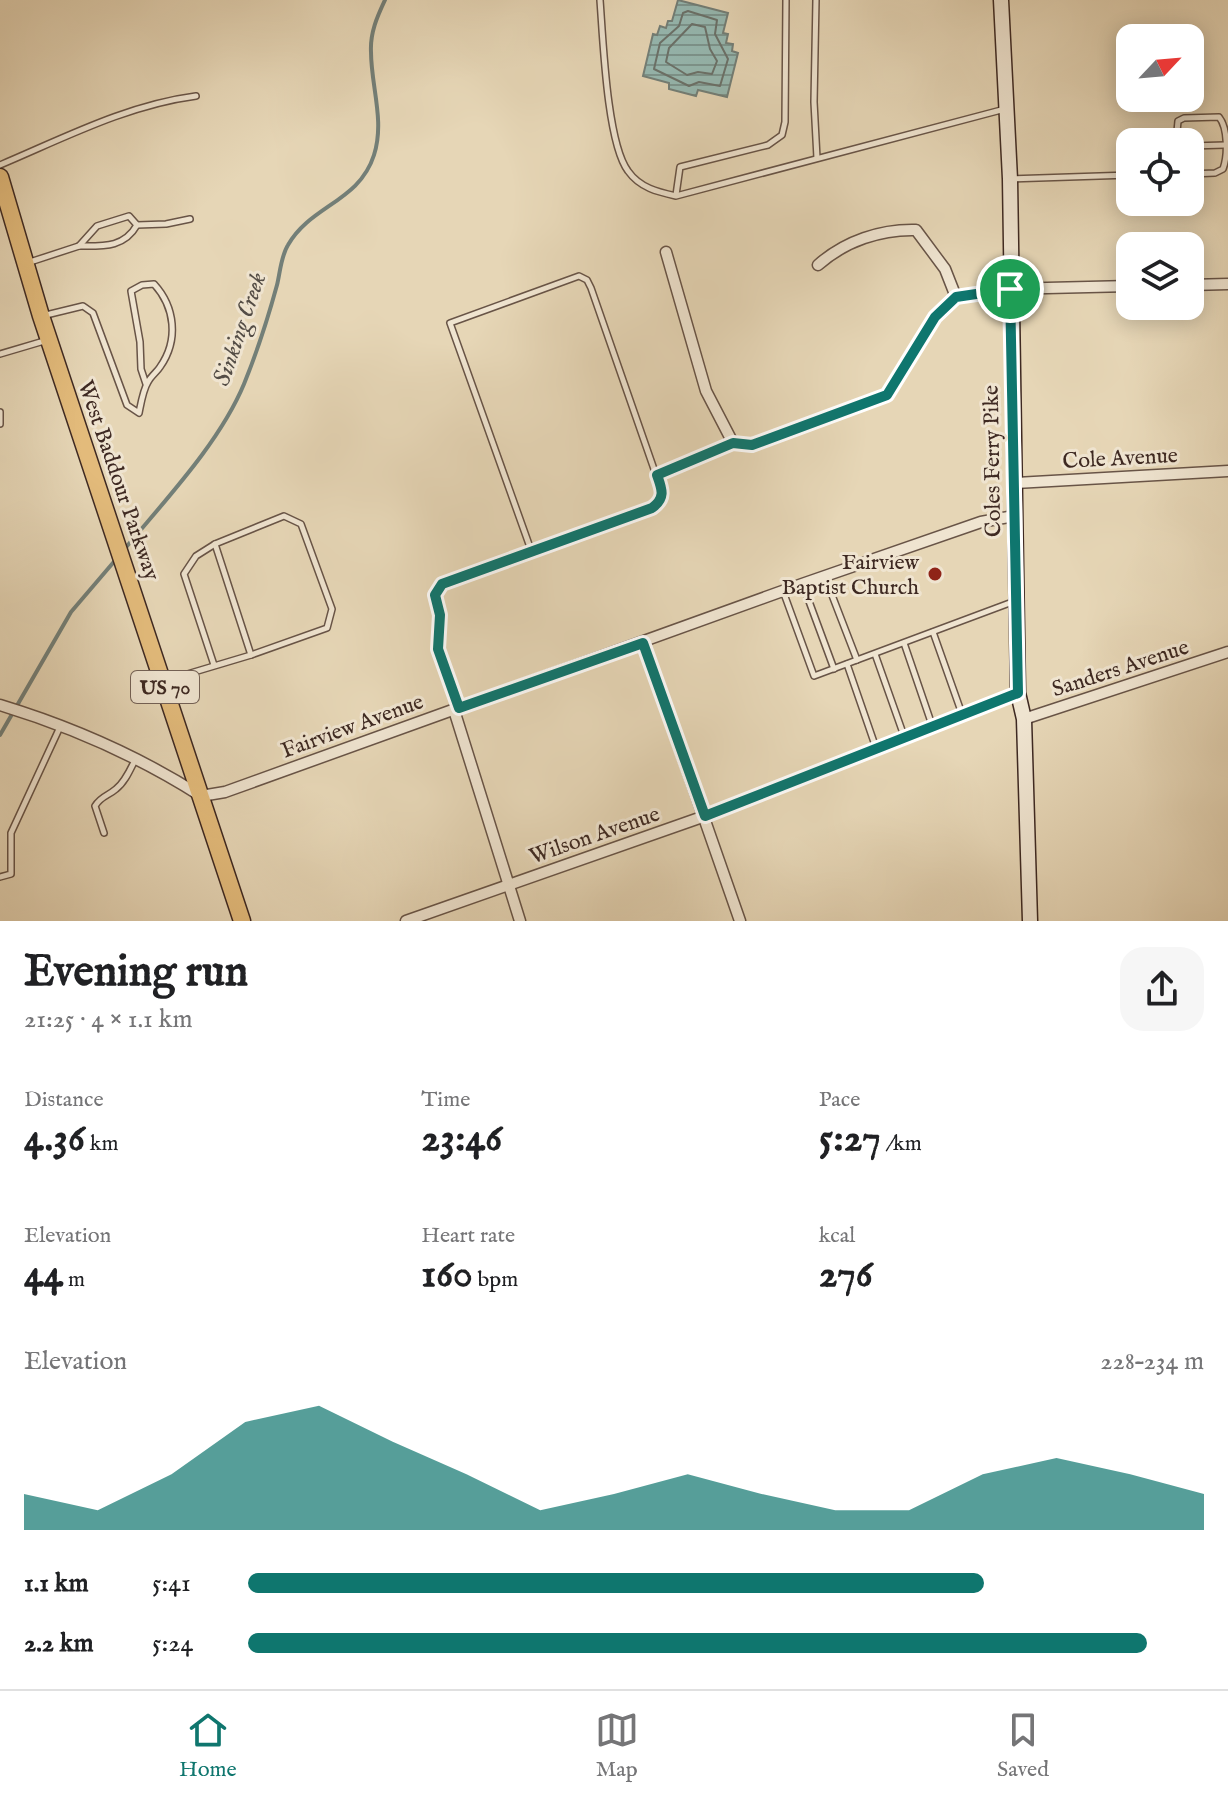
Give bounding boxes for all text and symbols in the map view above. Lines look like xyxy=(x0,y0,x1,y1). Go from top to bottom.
north arrow xyxy=(1116,24,1204,112)
map controls xyxy=(1116,24,1204,320)
button: locate xyxy=(1116,128,1204,216)
button: layers xyxy=(1116,232,1204,320)
pin xyxy=(976,255,1044,323)
icon: arrive xyxy=(988,267,1032,311)
water label: Sinking Creek xyxy=(207,268,274,390)
street label: West Baddour Parkway xyxy=(71,377,166,585)
street label: Coles Ferry Pike xyxy=(978,385,1008,537)
street label: Cole Avenue xyxy=(1062,442,1179,476)
place label: Fairview Baptist Church xyxy=(782,549,920,602)
marker: Fairview Baptist Church xyxy=(926,565,944,583)
street label: Sanders Avenue xyxy=(1049,634,1193,704)
road number: US 70 xyxy=(131,671,199,703)
street label: Fairview Avenue xyxy=(278,688,428,766)
street label: Wilson Avenue xyxy=(526,800,664,871)
text: Evening run xyxy=(24,945,248,1001)
button: share xyxy=(1120,947,1204,1031)
text: 21:25 · 4 × 1.1 km xyxy=(24,1003,192,1036)
text: Distance xyxy=(24,1086,104,1114)
text: Time xyxy=(421,1086,470,1114)
text: Pace xyxy=(819,1086,860,1114)
text: 4.36 xyxy=(24,1114,85,1165)
text: 23:46 xyxy=(421,1114,502,1165)
text: 5:27 xyxy=(819,1114,881,1165)
text: km xyxy=(85,1130,118,1158)
text: /km xyxy=(881,1130,922,1158)
text: Elevation xyxy=(24,1222,111,1250)
text: Heart rate xyxy=(421,1222,515,1250)
text: kcal xyxy=(819,1222,855,1250)
text: 44 xyxy=(24,1250,63,1301)
text: 160 xyxy=(421,1250,473,1301)
text: 276 xyxy=(819,1250,873,1301)
text: m xyxy=(63,1266,85,1294)
text: bpm xyxy=(473,1266,518,1294)
text: Elevation xyxy=(24,1345,127,1378)
text: 228–234 m xyxy=(1100,1345,1204,1378)
text: 1.1 km xyxy=(24,1567,89,1600)
text: 5:41 xyxy=(152,1567,191,1600)
text: 2.2 km xyxy=(24,1627,94,1660)
text: 5:24 xyxy=(152,1627,193,1660)
tab: Home xyxy=(179,1708,237,1784)
tab: Map xyxy=(595,1708,639,1784)
tab: Saved xyxy=(997,1708,1049,1784)

